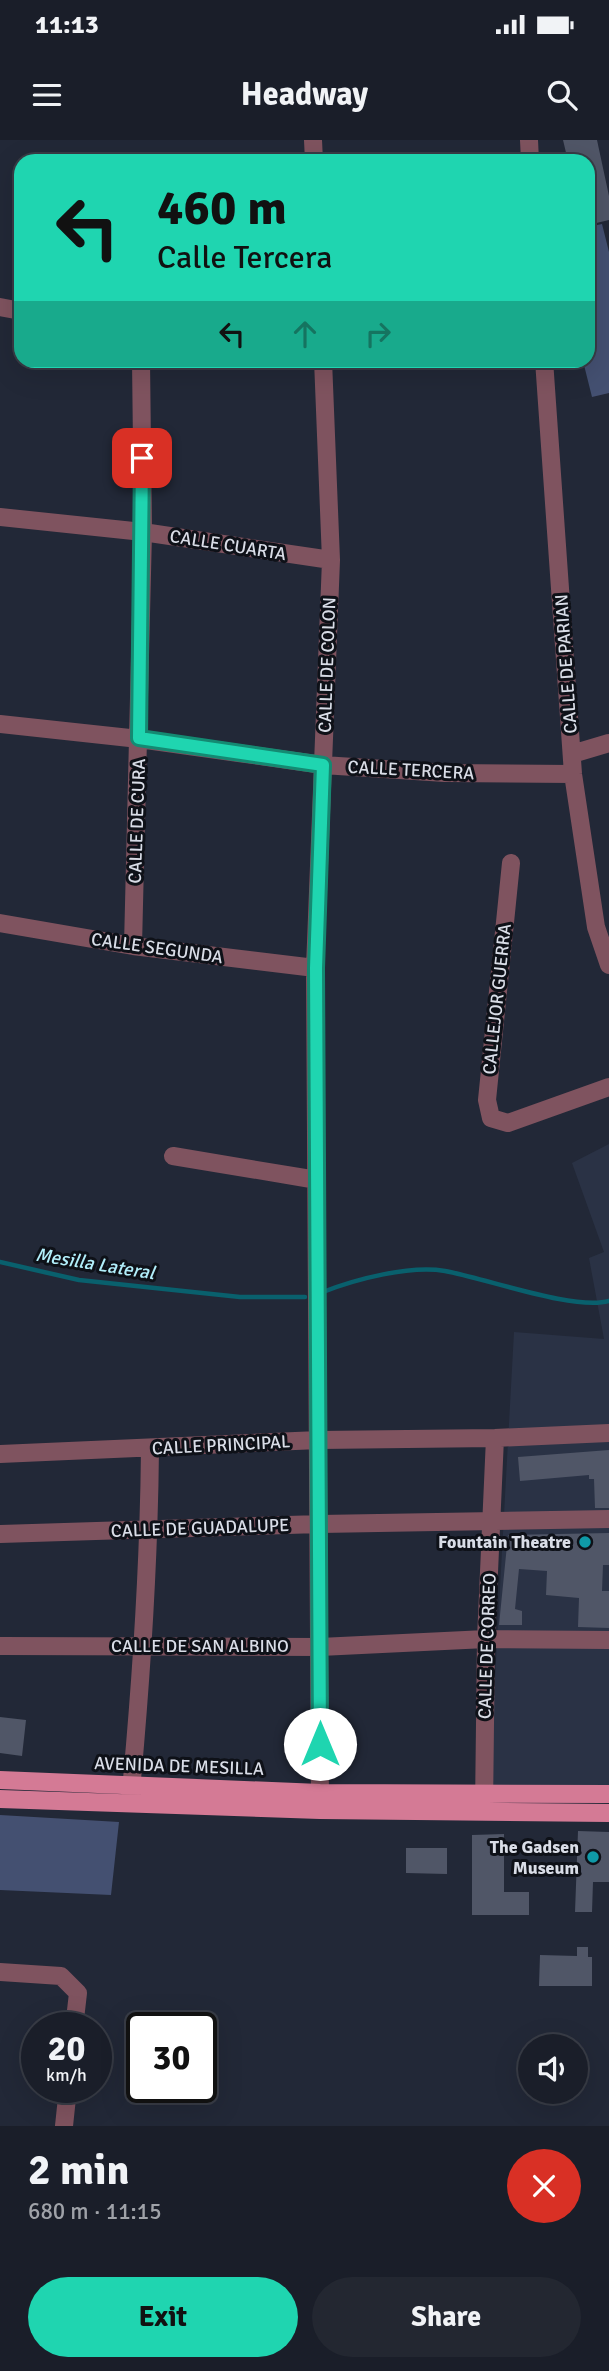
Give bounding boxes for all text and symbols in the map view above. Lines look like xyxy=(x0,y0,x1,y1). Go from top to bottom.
text: 11:13 xyxy=(35,9,99,41)
text: Headway xyxy=(241,75,368,114)
icon: menu xyxy=(28,76,66,114)
icon: search xyxy=(543,76,581,114)
text: 460 m xyxy=(157,178,287,238)
icon: left xyxy=(42,182,133,273)
text: Calle Tercera xyxy=(157,238,332,277)
icon: left xyxy=(213,315,251,353)
icon: ahead xyxy=(286,315,324,353)
icon: right xyxy=(359,315,397,353)
pin xyxy=(112,428,172,488)
icon: arrive xyxy=(123,439,161,477)
street label: CALLE CUARTA xyxy=(168,525,288,565)
street label: CALLE DE PARIAN xyxy=(550,594,582,734)
street label: CALLE DE COLON xyxy=(314,597,340,733)
street label: CALLE TERCERA xyxy=(347,756,475,784)
street label: CALLE DE CURA xyxy=(124,758,150,884)
street label: CALLEJOR GUERRA xyxy=(478,923,516,1075)
street label: CALLE SEGUNDA xyxy=(90,928,224,968)
water label: Mesilla Lateral xyxy=(34,1243,158,1285)
street label: CALLE PRINCIPAL xyxy=(151,1430,291,1460)
street label: CALLE DE GUADALUPE xyxy=(111,1514,289,1542)
place label: Fountain Theatre xyxy=(438,1531,571,1553)
marker: Fountain Theatre xyxy=(577,1534,593,1550)
street label: CALLE DE CORREO xyxy=(473,1572,501,1720)
street label: CALLE DE SAN ALBINO xyxy=(111,1635,289,1657)
position arrow xyxy=(283,1707,357,1781)
street label: AVENIDA DE MESILLA xyxy=(94,1752,264,1780)
place label: The Gadsen Museum xyxy=(490,1836,579,1879)
marker: The Gadsen Museum xyxy=(585,1849,601,1865)
speed limit sign: 30 xyxy=(126,2012,217,2103)
text: 20 xyxy=(48,2027,85,2070)
map controls xyxy=(518,2034,588,2104)
button: sound xyxy=(518,2034,588,2104)
text: km/h xyxy=(46,2064,87,2086)
text: 2 min xyxy=(28,2145,129,2196)
button: close xyxy=(507,2149,581,2223)
text: 680 m · 11:15 xyxy=(28,2197,162,2226)
button: Exit xyxy=(28,2277,298,2357)
button: Share xyxy=(312,2277,581,2357)

